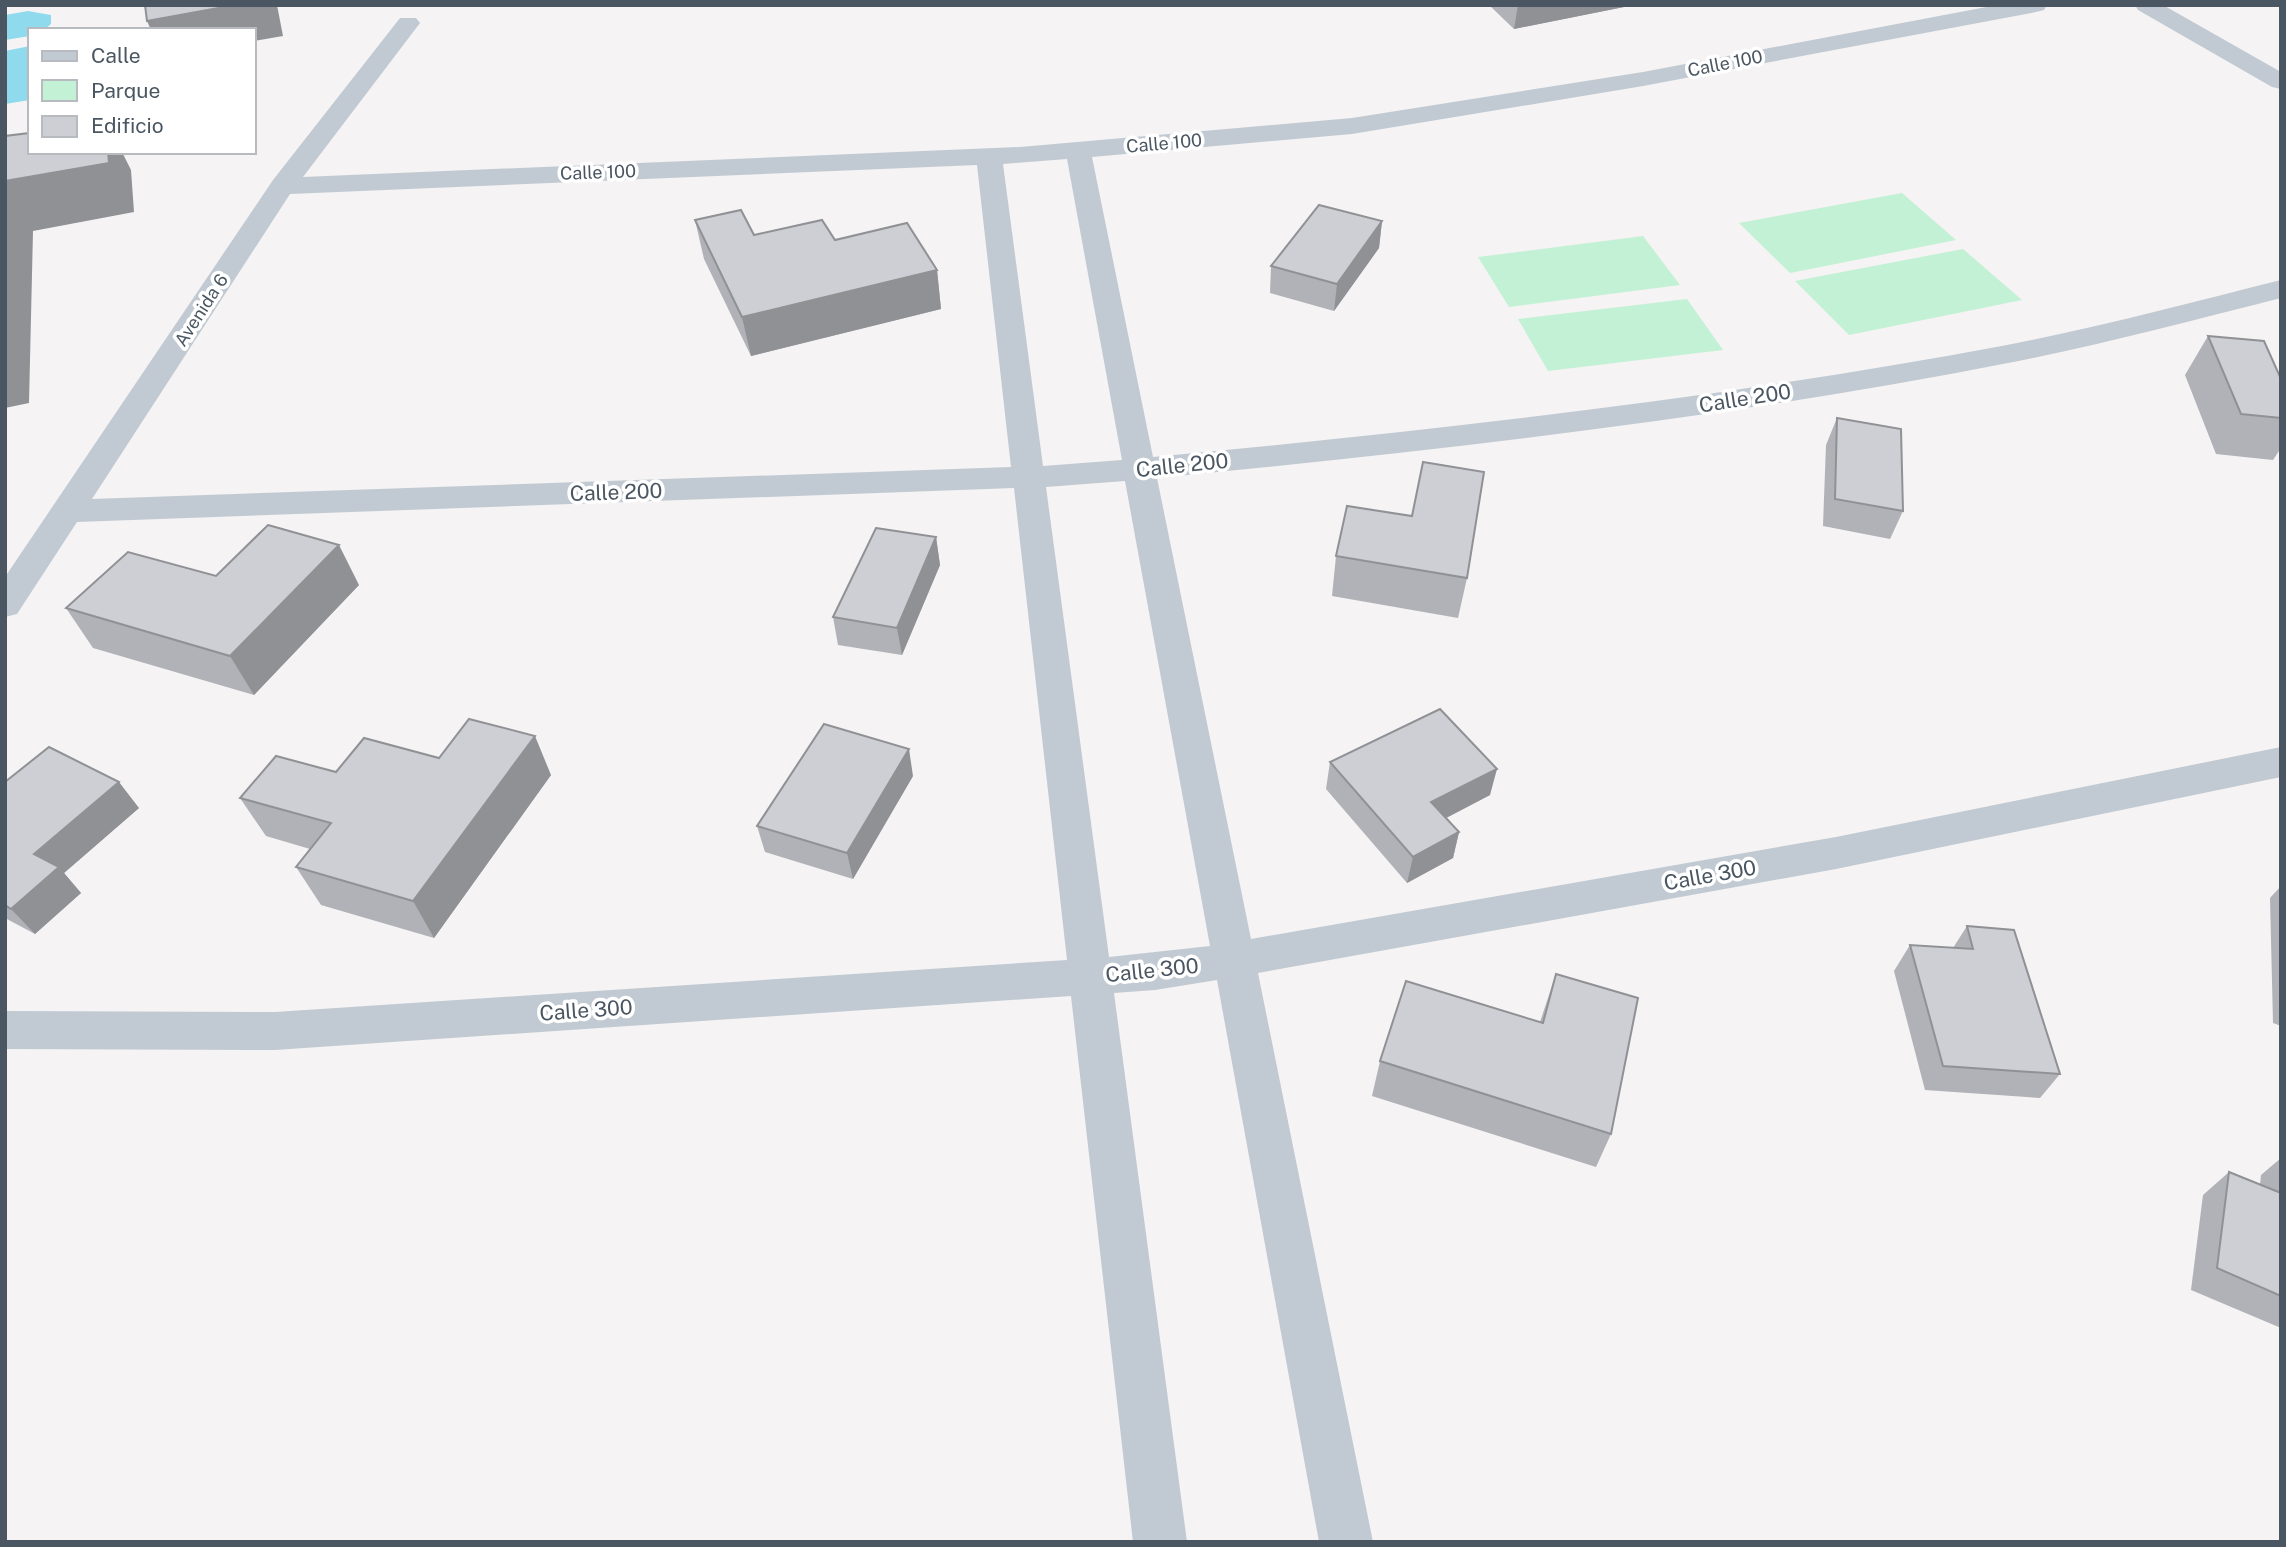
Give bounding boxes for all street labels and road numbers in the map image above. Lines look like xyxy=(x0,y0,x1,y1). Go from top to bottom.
street label: Calle 100 xyxy=(1686,45,1764,81)
street label: Calle 100 xyxy=(1125,129,1203,157)
street label: Calle 100 xyxy=(560,160,636,184)
street label: Avenida 6 xyxy=(170,270,232,350)
street label: Calle 200 xyxy=(1697,378,1793,418)
street label: Calle 200 xyxy=(1135,448,1229,482)
street label: Calle 200 xyxy=(569,478,663,506)
street label: Calle 300 xyxy=(1662,855,1758,895)
street label: Calle 300 xyxy=(1104,953,1200,987)
street label: Calle 300 xyxy=(539,994,633,1026)

